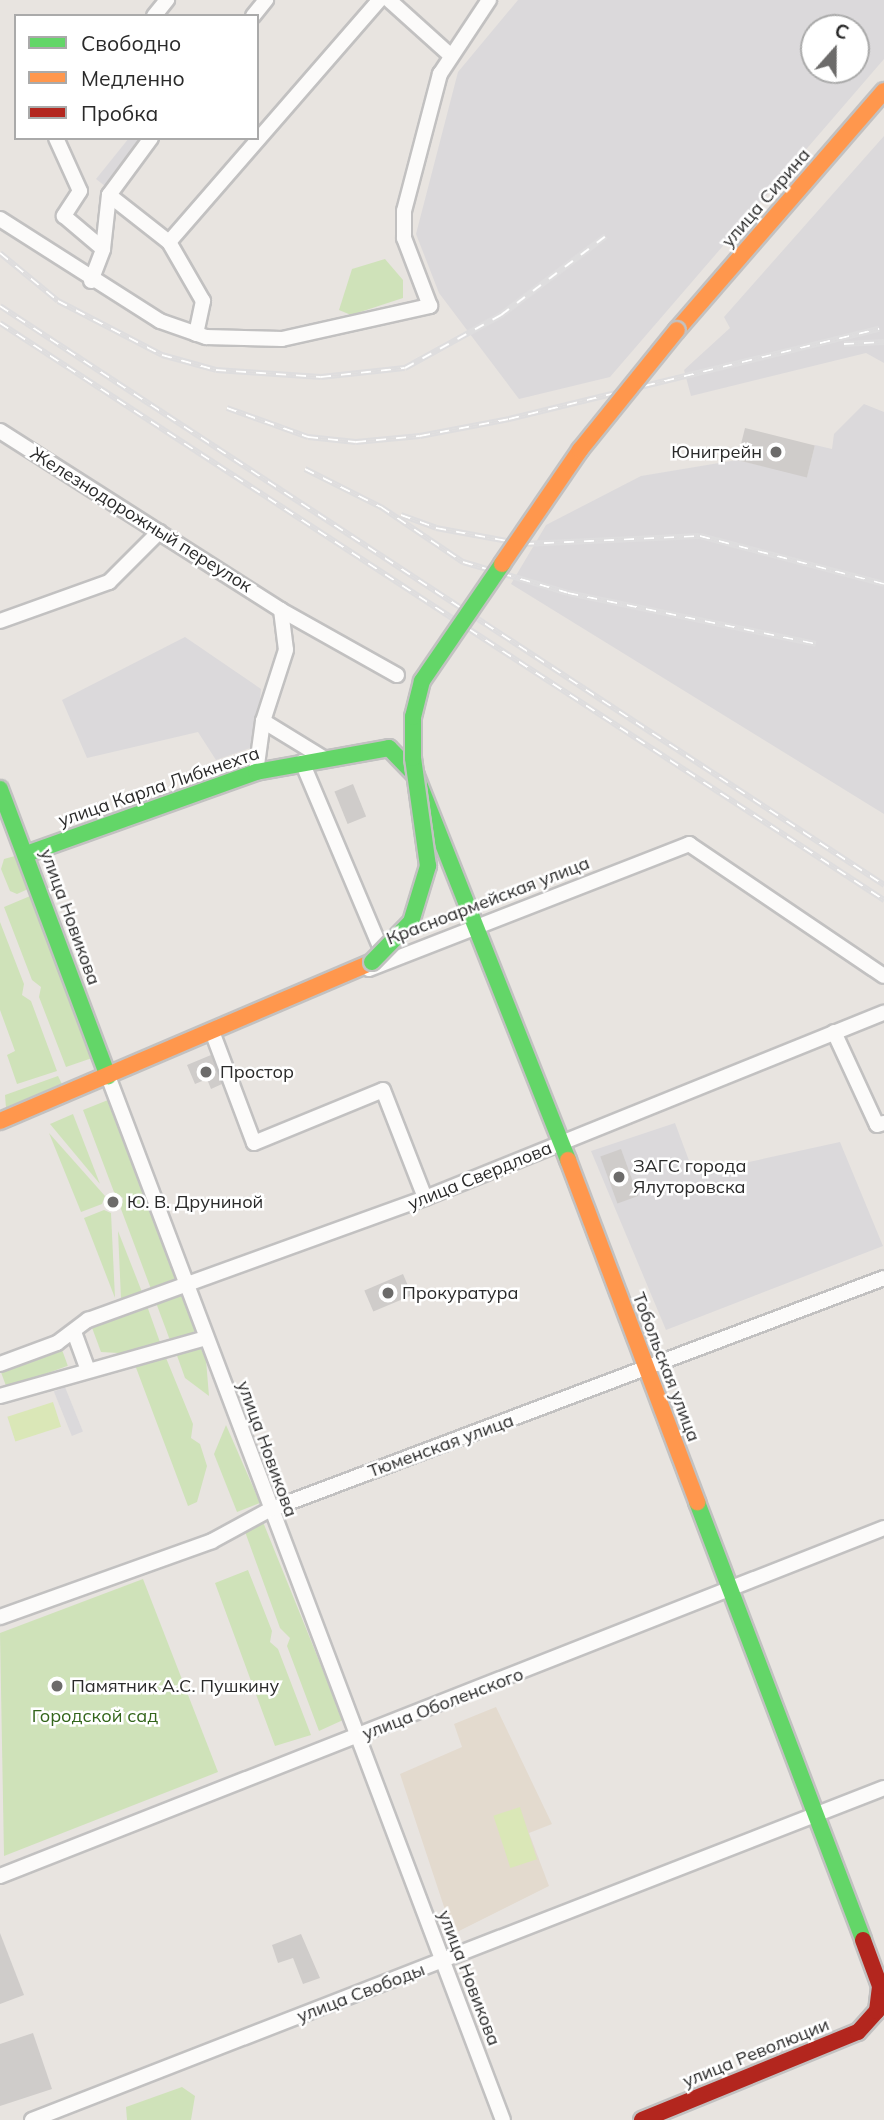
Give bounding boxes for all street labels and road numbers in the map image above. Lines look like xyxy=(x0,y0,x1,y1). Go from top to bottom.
street label: улица Сирина xyxy=(717,144,815,252)
street label: Железнодорожный переулок xyxy=(26,443,256,597)
street label: улица Карла Либкнехта xyxy=(56,742,262,832)
street label: улица Новикова xyxy=(35,846,105,988)
street label: Красноармейская улица xyxy=(383,852,593,950)
street label: улица Свердлова xyxy=(405,1137,555,1215)
street label: Тобольская улица xyxy=(628,1289,704,1445)
street label: улица Новикова xyxy=(232,1378,302,1520)
street label: Тюменская улица xyxy=(365,1410,517,1482)
street label: улица Оболенского xyxy=(359,1663,527,1745)
street label: улица Новикова xyxy=(433,1907,505,2049)
street label: улица Свободы xyxy=(294,1959,428,2027)
street label: улица Революции xyxy=(680,2014,832,2092)

